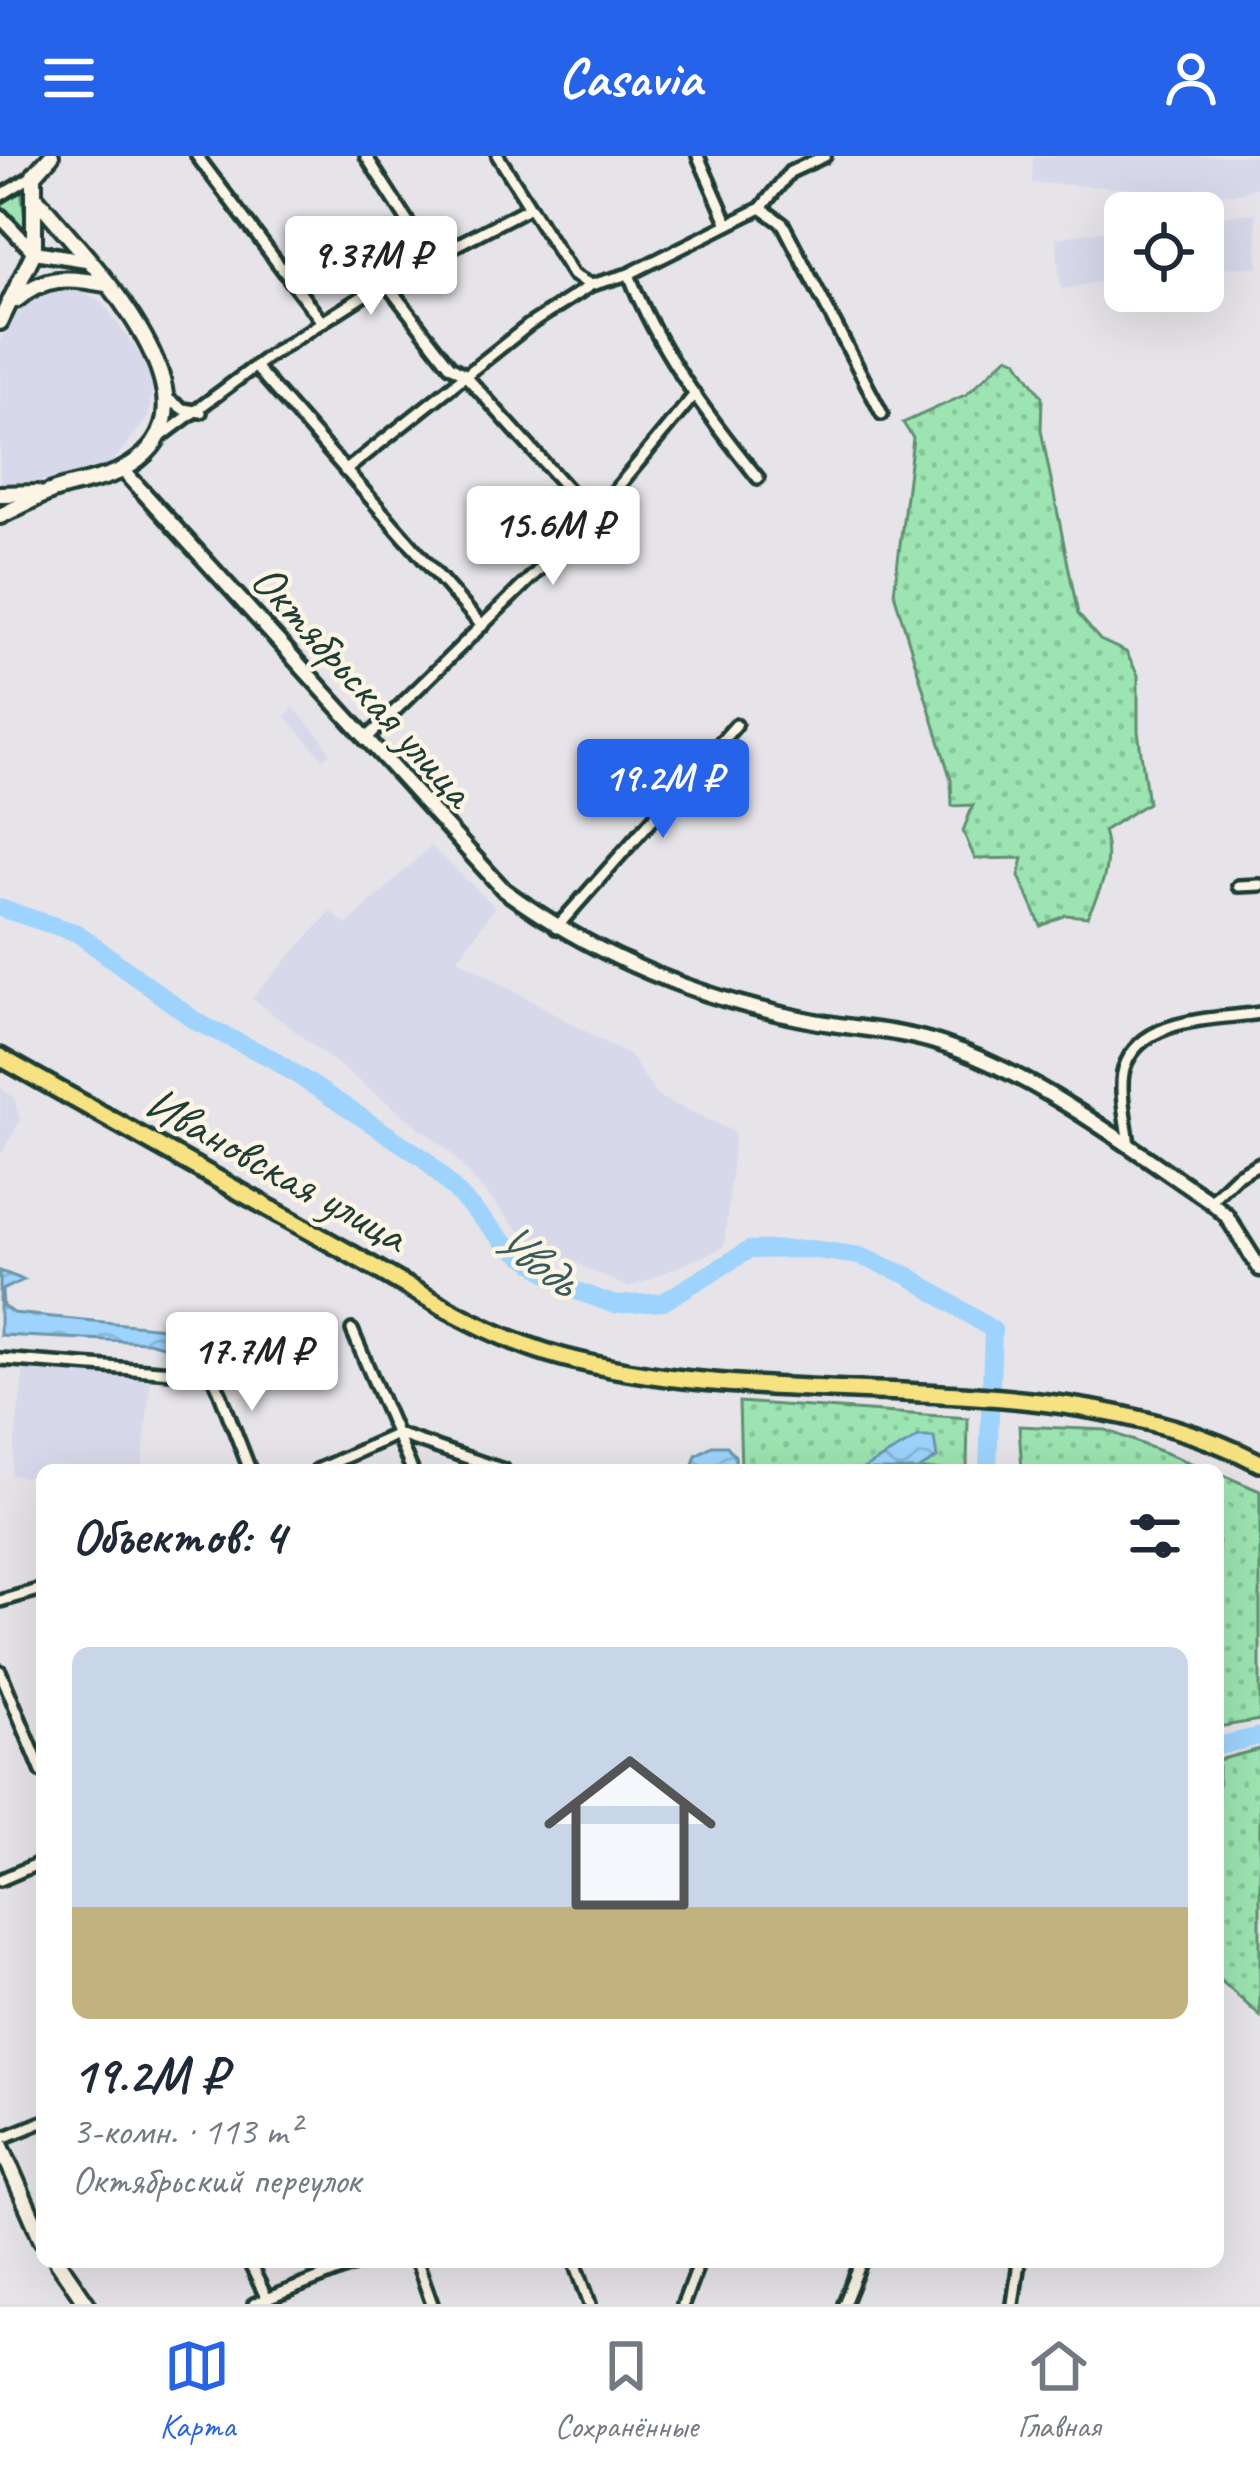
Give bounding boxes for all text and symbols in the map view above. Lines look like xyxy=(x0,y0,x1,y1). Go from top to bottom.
text: Casavia xyxy=(558,44,702,112)
icon: menu xyxy=(36,45,102,111)
icon: person xyxy=(1158,45,1224,111)
map controls xyxy=(1104,192,1224,312)
button: locate xyxy=(1104,192,1224,312)
pin: 9.37M ₽ xyxy=(260,216,482,318)
text: 9.37M ₽ xyxy=(312,230,430,279)
pin: 15.6M ₽ xyxy=(442,486,664,588)
text: 15.6M ₽ xyxy=(494,500,612,549)
street label: Октябрьская улица xyxy=(238,551,491,822)
pin: 19.2M ₽ xyxy=(552,739,774,841)
text: 19.2M ₽ xyxy=(604,753,722,802)
street label: Ивановская улица xyxy=(135,1072,420,1267)
water label: Уводь xyxy=(481,1206,594,1313)
pin: 17.7M ₽ xyxy=(141,1312,363,1414)
text: 17.7M ₽ xyxy=(193,1326,311,1375)
icon: filters xyxy=(1122,1503,1188,1569)
text: Объектов: 4 xyxy=(72,1504,285,1568)
icon: home xyxy=(522,1725,738,1941)
text: 19.2M ₽ xyxy=(72,2043,226,2107)
text: 3-комн. · 113 m² xyxy=(72,2107,300,2156)
text: Октябрьский переулок xyxy=(72,2156,360,2205)
tab: Карта xyxy=(160,2333,235,2447)
tab: Сохранённые xyxy=(555,2333,698,2447)
tab: Главная xyxy=(1018,2333,1100,2447)

